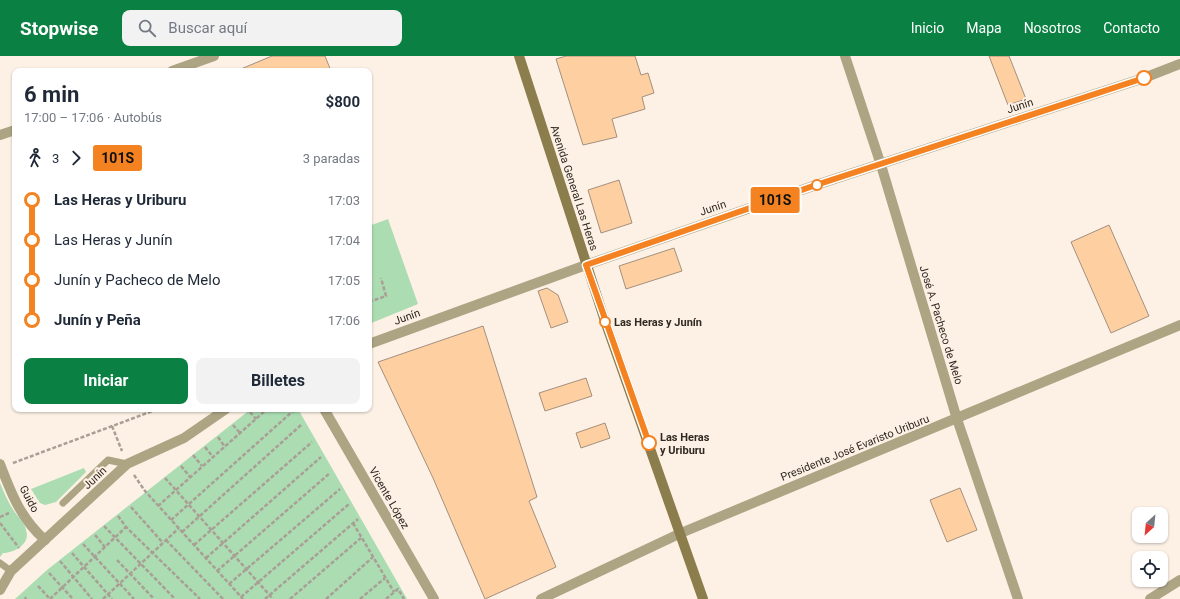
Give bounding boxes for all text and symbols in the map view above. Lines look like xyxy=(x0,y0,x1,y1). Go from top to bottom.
search box xyxy=(122,10,402,46)
text: Stopwise xyxy=(20,17,98,40)
icon: search xyxy=(136,17,158,39)
text: Buscar aquí xyxy=(168,19,247,37)
text: Inicio xyxy=(911,20,944,36)
text: Mapa xyxy=(966,20,1002,36)
text: Nosotros xyxy=(1024,20,1081,36)
text: Contacto xyxy=(1103,20,1160,36)
unlabelled marker xyxy=(1136,70,1152,86)
text: 6 min xyxy=(24,82,79,107)
text: $800 xyxy=(326,93,360,111)
street label: Junín xyxy=(1005,96,1035,116)
text: 17:00 – 17:06 · Autobús xyxy=(24,110,162,125)
street label: Avenida General Las Heras xyxy=(548,124,601,253)
icon: walk xyxy=(24,147,46,169)
icon: forward xyxy=(65,147,87,169)
text: 101S xyxy=(101,150,134,166)
text: 3 xyxy=(52,151,59,166)
text: 3 paradas xyxy=(303,151,360,166)
unlabelled marker xyxy=(811,179,823,191)
line badge: 101S xyxy=(747,187,803,213)
text: Las Heras y Uriburu xyxy=(54,191,186,209)
text: 101S xyxy=(759,192,791,208)
text: 17:03 xyxy=(328,193,360,208)
street label: Junín xyxy=(698,197,728,219)
text: Las Heras y Junín xyxy=(54,231,172,249)
text: 17:04 xyxy=(328,233,360,248)
street label: José A. Pacheco de Melo xyxy=(917,264,965,386)
text: Junín y Pacheco de Melo xyxy=(54,271,221,289)
text: 17:05 xyxy=(328,273,360,288)
street label: Junín xyxy=(392,306,422,328)
text: Junín y Peña xyxy=(54,311,141,329)
text: 17:06 xyxy=(328,313,360,328)
marker: Las Heras y Junín xyxy=(599,316,611,328)
place label: Las Heras y Junín xyxy=(614,316,702,329)
button: Iniciar xyxy=(24,358,188,404)
button: Billetes xyxy=(196,358,360,404)
street label: Presidente José Evaristo Uriburu xyxy=(779,412,931,484)
place label: Las Heras y Uriburu xyxy=(660,431,710,457)
marker: Las Heras y Uriburu xyxy=(641,435,657,451)
street label: Junín xyxy=(81,464,109,492)
street label: Vicente López xyxy=(366,465,412,532)
street label: Guido xyxy=(17,483,41,515)
north arrow xyxy=(1132,507,1168,543)
map controls xyxy=(1132,507,1168,587)
button: locate xyxy=(1132,551,1168,587)

